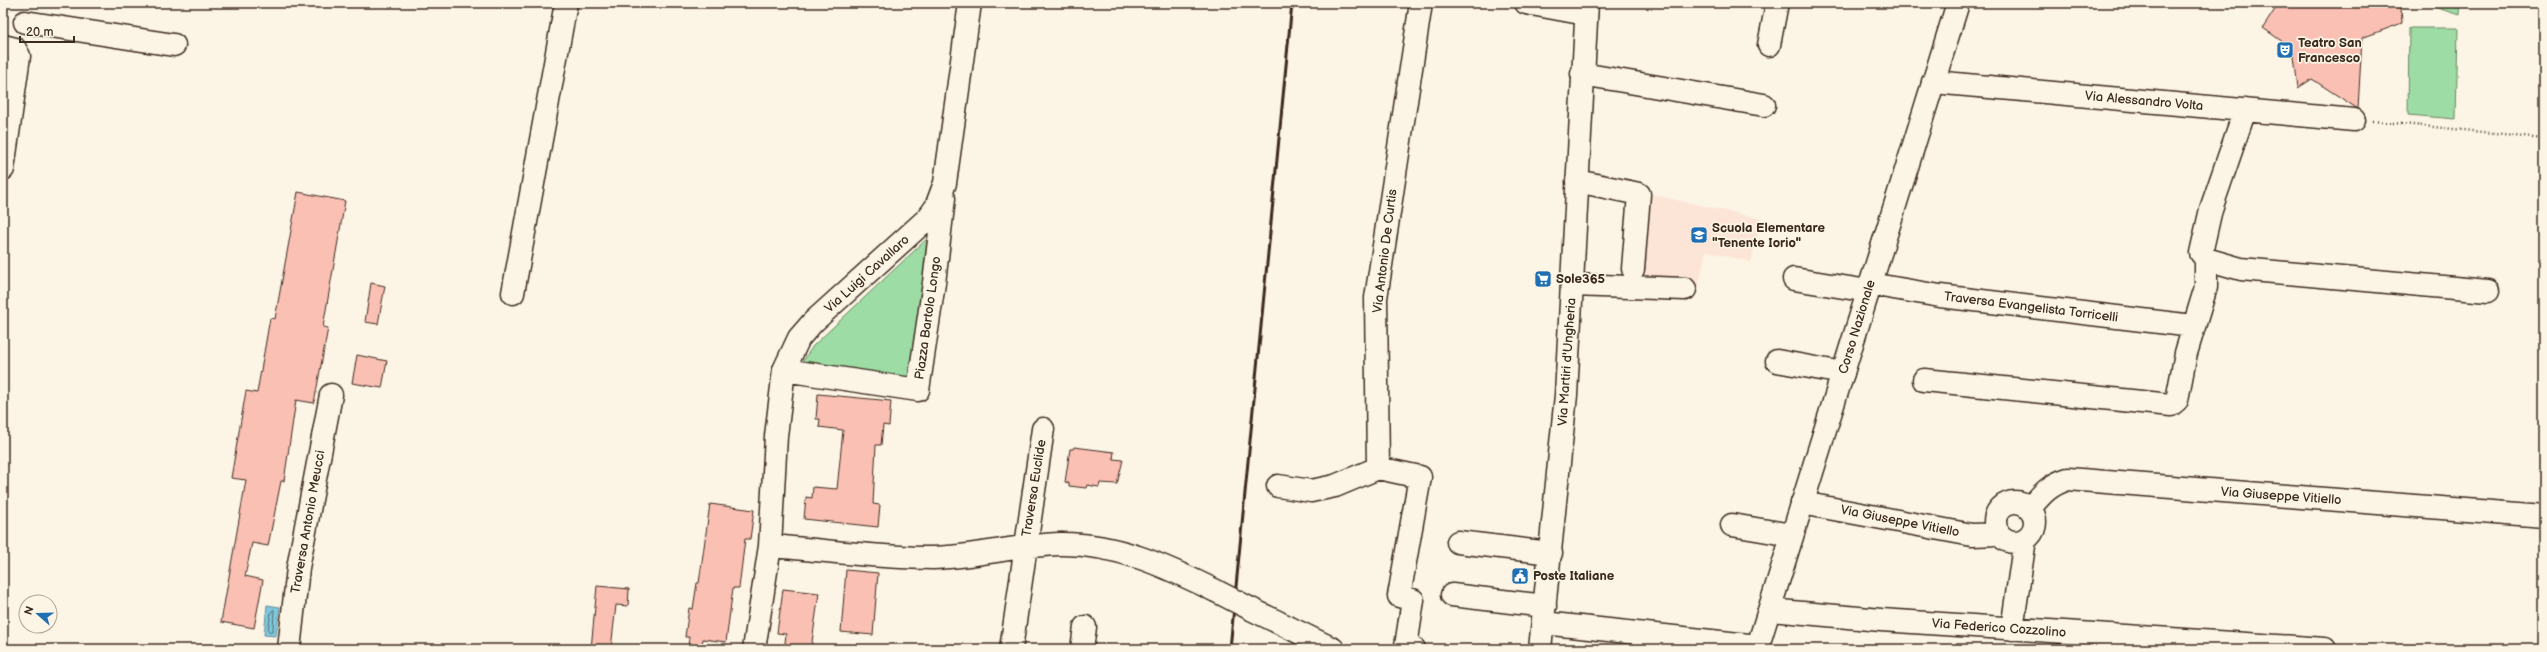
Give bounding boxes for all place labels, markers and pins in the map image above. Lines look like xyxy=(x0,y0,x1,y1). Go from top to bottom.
place label: Teatro San Francesco xyxy=(2298,35,2362,66)
theatre icon: Teatro San Francesco xyxy=(2275,40,2295,60)
place label: Scuola Elementare "Tenente Iorio" xyxy=(1712,220,1825,251)
school or university icon: Scuola Elementare "Tenente Iorio" xyxy=(1689,225,1709,245)
supermarket icon: Sole365 xyxy=(1533,269,1553,289)
place label: Sole365 xyxy=(1556,271,1606,287)
public building icon: Poste Italiane xyxy=(1510,566,1530,586)
place label: Poste Italiane xyxy=(1533,568,1615,584)

